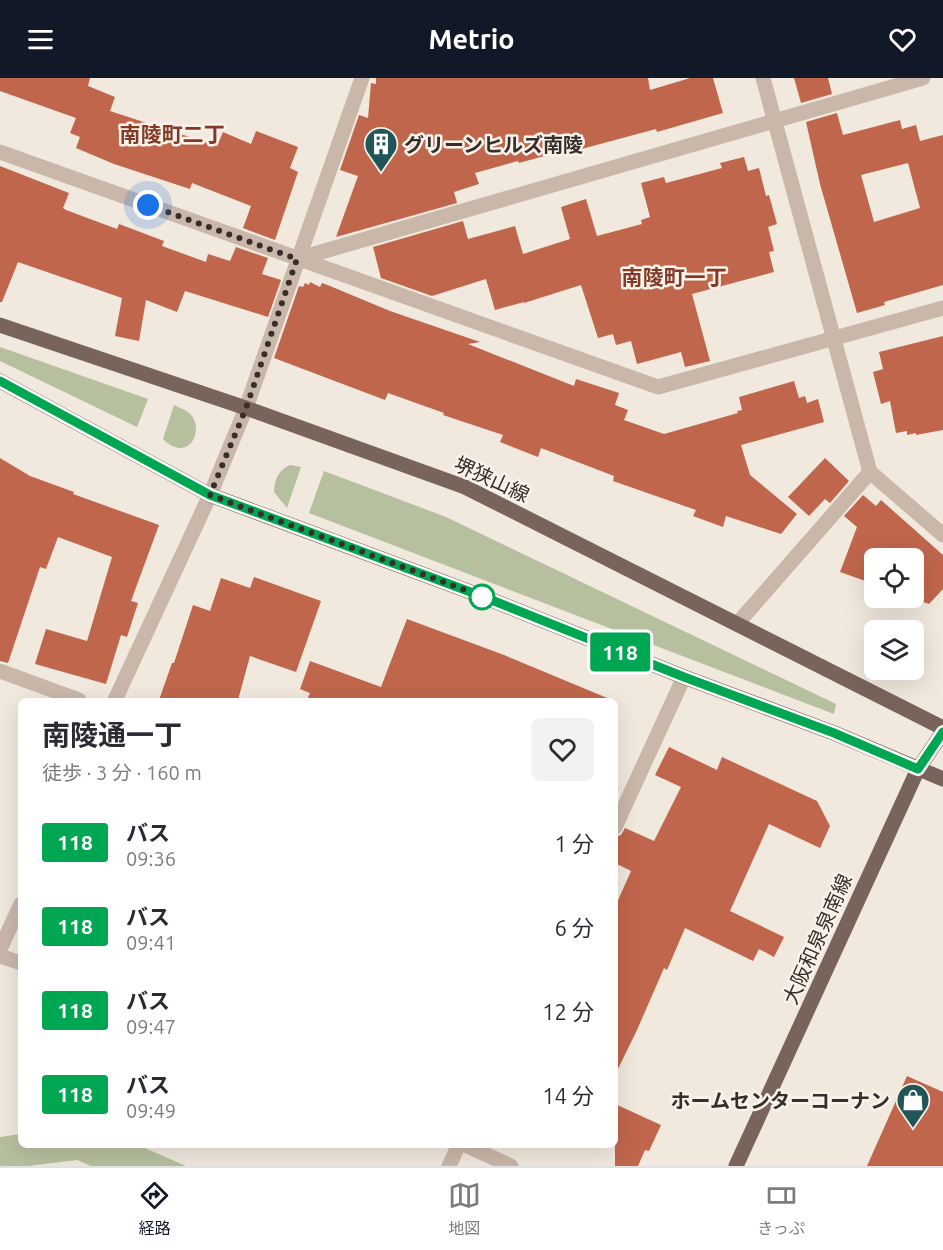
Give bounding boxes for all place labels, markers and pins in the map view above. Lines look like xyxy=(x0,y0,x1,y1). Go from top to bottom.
building icon: グリーンヒルズ南陵 xyxy=(363,126,399,173)
place label: グリーンヒルズ南陵 xyxy=(404,133,583,156)
unlabelled marker xyxy=(469,584,495,610)
shop icon: ホームセンターコーナン xyxy=(895,1082,931,1129)
place label: ホームセンターコーナン xyxy=(671,1089,890,1112)

